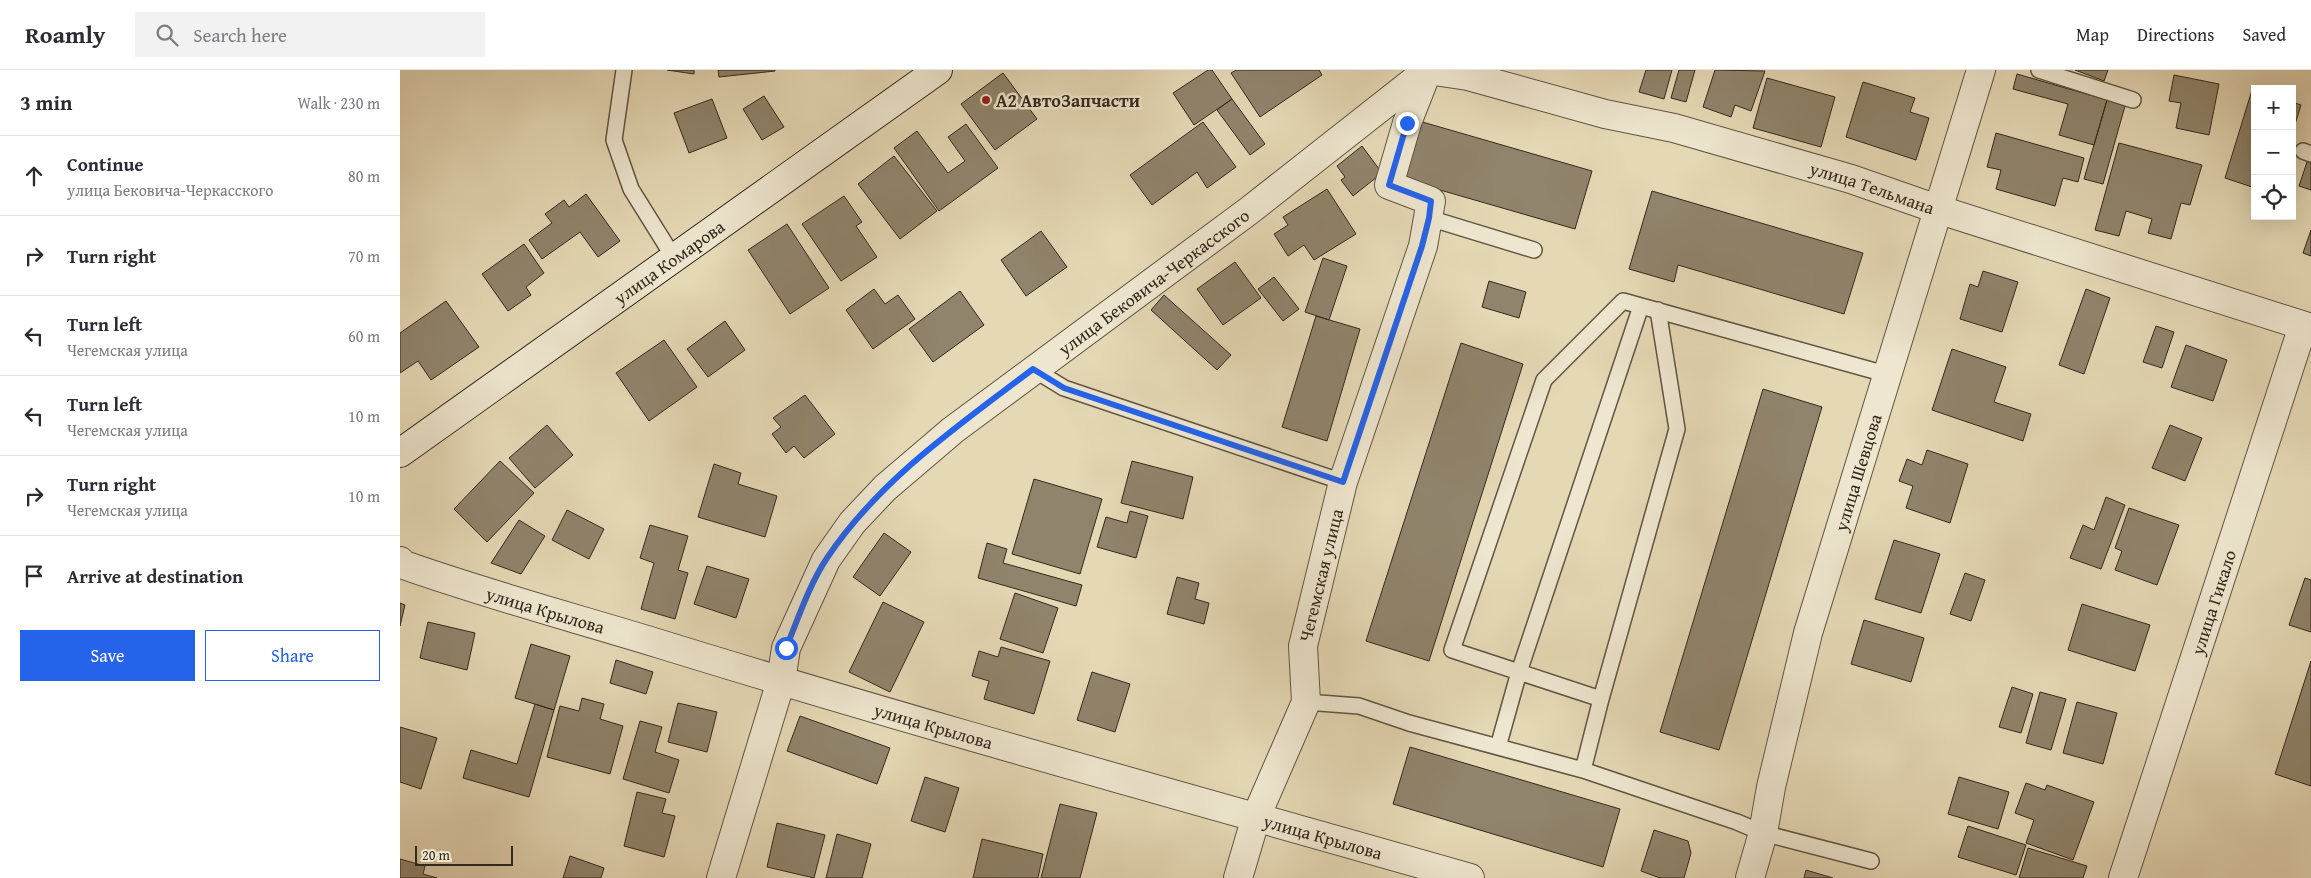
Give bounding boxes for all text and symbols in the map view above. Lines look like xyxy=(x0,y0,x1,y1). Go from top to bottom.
search box xyxy=(135,12,485,57)
text: Roamly xyxy=(25,17,105,52)
icon: search xyxy=(153,21,181,49)
text: Search here xyxy=(193,21,287,49)
text: Map xyxy=(2076,21,2109,48)
text: Directions xyxy=(2137,21,2214,48)
text: Saved xyxy=(2242,21,2286,48)
map controls xyxy=(2251,85,2296,220)
button: + xyxy=(2251,85,2296,130)
text: 3 min xyxy=(20,87,72,118)
place label: А2 АвтоЗапчасти xyxy=(996,87,1140,114)
text: Walk · 230 m xyxy=(297,91,380,115)
marker: А2 АвтоЗапчасти xyxy=(980,94,992,106)
route end xyxy=(1396,112,1419,135)
button: − xyxy=(2251,130,2296,175)
text: Continue xyxy=(67,150,144,178)
street label: улица Тельмана xyxy=(1806,154,1939,221)
icon: ahead xyxy=(20,162,48,190)
text: 80 m xyxy=(348,164,380,188)
button: locate xyxy=(2251,175,2296,220)
text: улица Бековича-Черкасского xyxy=(67,178,273,202)
street label: улица Бековича-Черкасского xyxy=(1051,202,1255,362)
street label: улица Комарова xyxy=(607,213,730,311)
icon: right xyxy=(20,242,48,270)
text: Turn right xyxy=(67,242,156,270)
text: 70 m xyxy=(348,244,380,268)
text: Turn left xyxy=(67,310,142,338)
icon: left xyxy=(20,322,48,350)
text: 60 m xyxy=(348,324,380,348)
text: Чегемская улица xyxy=(67,338,188,362)
text: Turn left xyxy=(67,390,142,418)
icon: left xyxy=(20,402,48,430)
text: 10 m xyxy=(348,404,380,428)
street label: улица Шевцова xyxy=(1826,410,1888,535)
text: Чегемская улица xyxy=(67,418,188,442)
text: Turn right xyxy=(67,470,156,498)
icon: right xyxy=(20,482,48,510)
text: 10 m xyxy=(348,484,380,508)
text: Чегемская улица xyxy=(67,498,188,522)
street label: Чегемская улица xyxy=(1291,505,1350,644)
street label: улица Гикало xyxy=(2183,546,2243,659)
icon: arrive xyxy=(20,562,48,590)
text: Arrive at destination xyxy=(67,562,243,590)
street label: улица Крылова xyxy=(482,579,608,640)
button: Save xyxy=(20,630,195,681)
button: Share xyxy=(205,630,380,681)
route start xyxy=(775,637,798,660)
street label: улица Крылова xyxy=(870,695,996,756)
street label: улица Крылова xyxy=(1260,806,1386,866)
scale bar xyxy=(415,843,512,866)
text: 20 m xyxy=(422,845,450,865)

